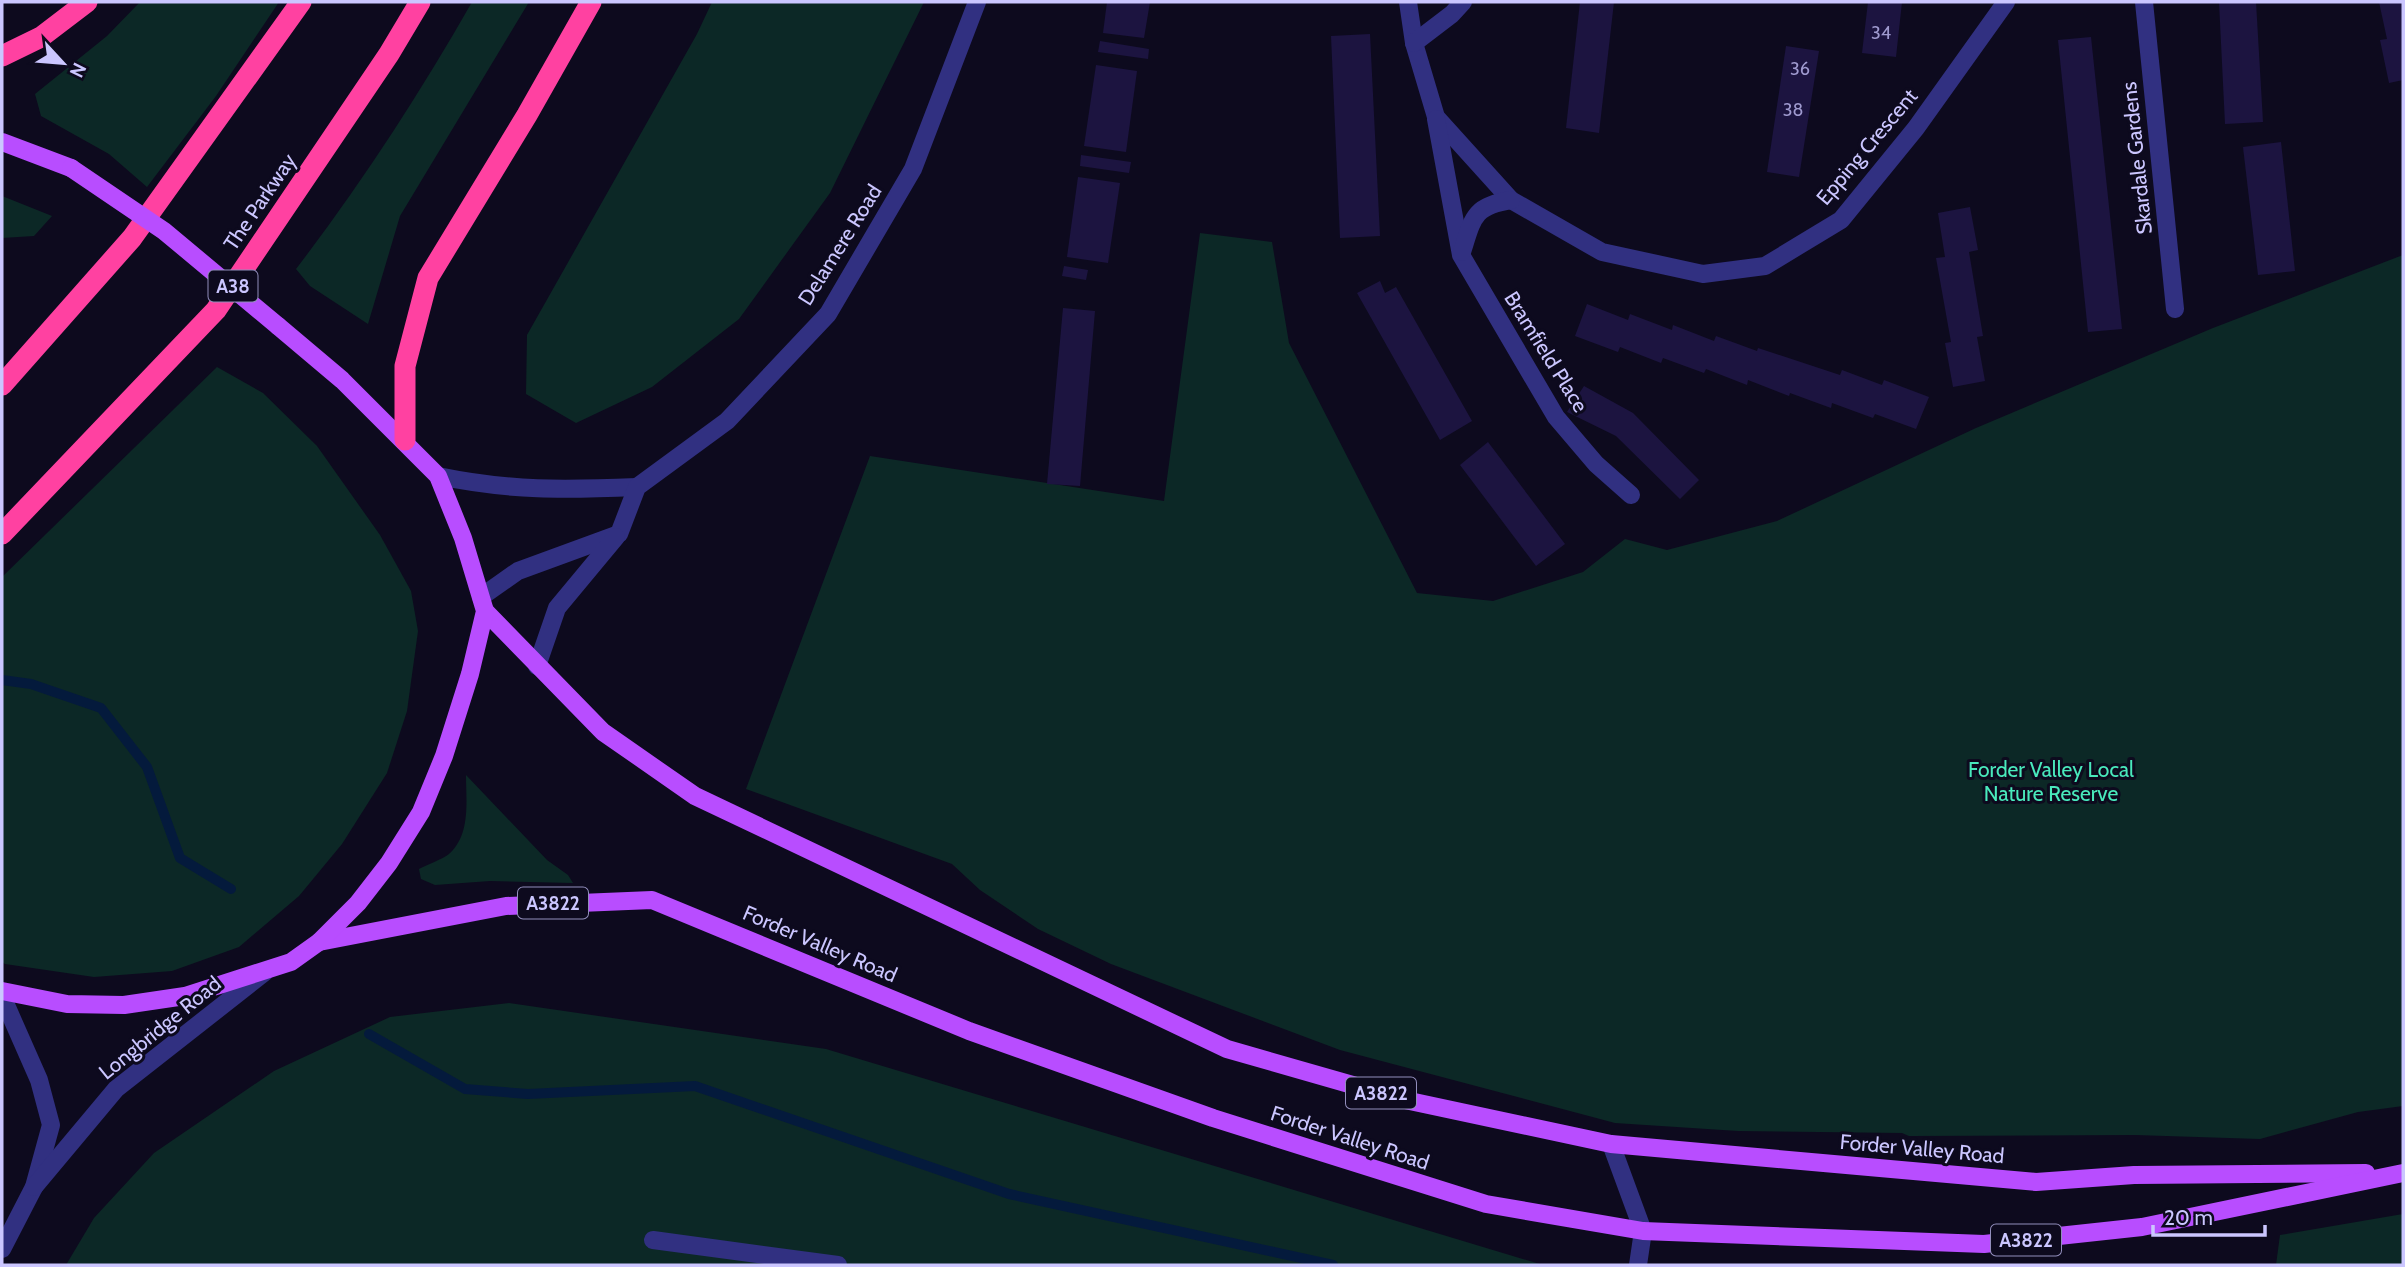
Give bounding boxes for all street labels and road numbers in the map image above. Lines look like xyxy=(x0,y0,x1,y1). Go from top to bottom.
street label: Skardale Gardens xyxy=(2116,80,2157,236)
street label: Epping Crescent xyxy=(1811,84,1922,210)
street label: The Parkway xyxy=(218,148,301,255)
street label: Delamere Road xyxy=(793,180,887,310)
road number: A38 xyxy=(208,270,258,302)
street label: Bramfield Place xyxy=(1499,287,1594,417)
road number: A3822 xyxy=(518,888,588,918)
street label: Forder Valley Road xyxy=(739,900,901,987)
street label: Longbridge Road xyxy=(94,971,226,1085)
road number: A3822 xyxy=(1346,1078,1416,1108)
street label: Forder Valley Road xyxy=(1268,1100,1433,1175)
street label: Forder Valley Road xyxy=(1839,1129,2005,1168)
road number: A3822 xyxy=(1991,1224,2061,1256)

